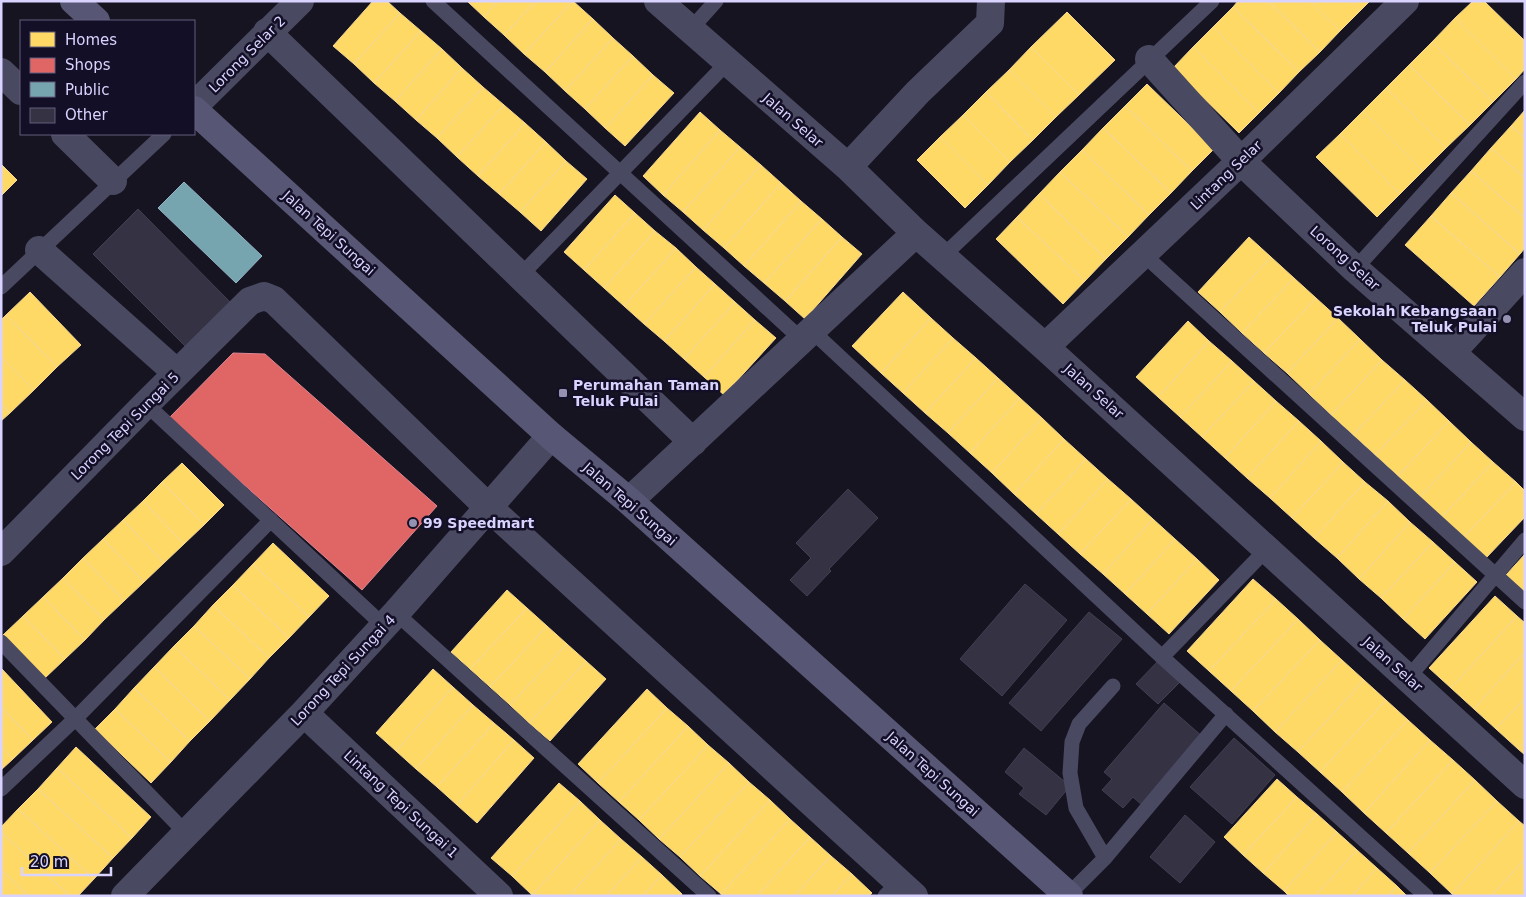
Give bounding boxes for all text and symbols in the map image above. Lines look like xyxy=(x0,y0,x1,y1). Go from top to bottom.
street label: Lorong Selar 2 xyxy=(205,12,289,96)
legend xyxy=(20,20,195,135)
text: Homes xyxy=(65,31,117,49)
text: Shops xyxy=(65,56,111,74)
text: Public xyxy=(65,81,109,99)
street label: Jalan Selar xyxy=(759,89,826,151)
text: Other xyxy=(65,106,108,124)
street label: Lintang Selar xyxy=(1187,137,1265,213)
street label: Jalan Tepi Sungai xyxy=(279,187,378,279)
street label: Lorong Selar xyxy=(1307,223,1383,294)
place label: Sekolah Kebangsaan Teluk Pulai xyxy=(1333,303,1497,335)
marker: Sekolah Kebangsaan Teluk Pulai xyxy=(1501,313,1513,325)
street label: Jalan Selar xyxy=(1060,360,1127,422)
street label: Lorong Tepi Sungai 5 xyxy=(68,369,182,483)
place label: Perumahan Taman Teluk Pulai xyxy=(573,377,719,409)
marker: Perumahan Taman Teluk Pulai xyxy=(557,387,569,399)
street label: Jalan Tepi Sungai xyxy=(579,458,680,549)
place label: 99 Speedmart xyxy=(423,515,534,531)
marker: 99 Speedmart xyxy=(407,517,419,529)
street label: Lorong Tepi Sungai 4 xyxy=(287,611,399,729)
street label: Jalan Selar xyxy=(1359,633,1426,695)
street label: Jalan Tepi Sungai xyxy=(883,728,982,820)
street label: Lintang Tepi Sungai 1 xyxy=(341,747,461,861)
scale bar xyxy=(22,844,111,876)
text: 20 m xyxy=(30,853,68,871)

